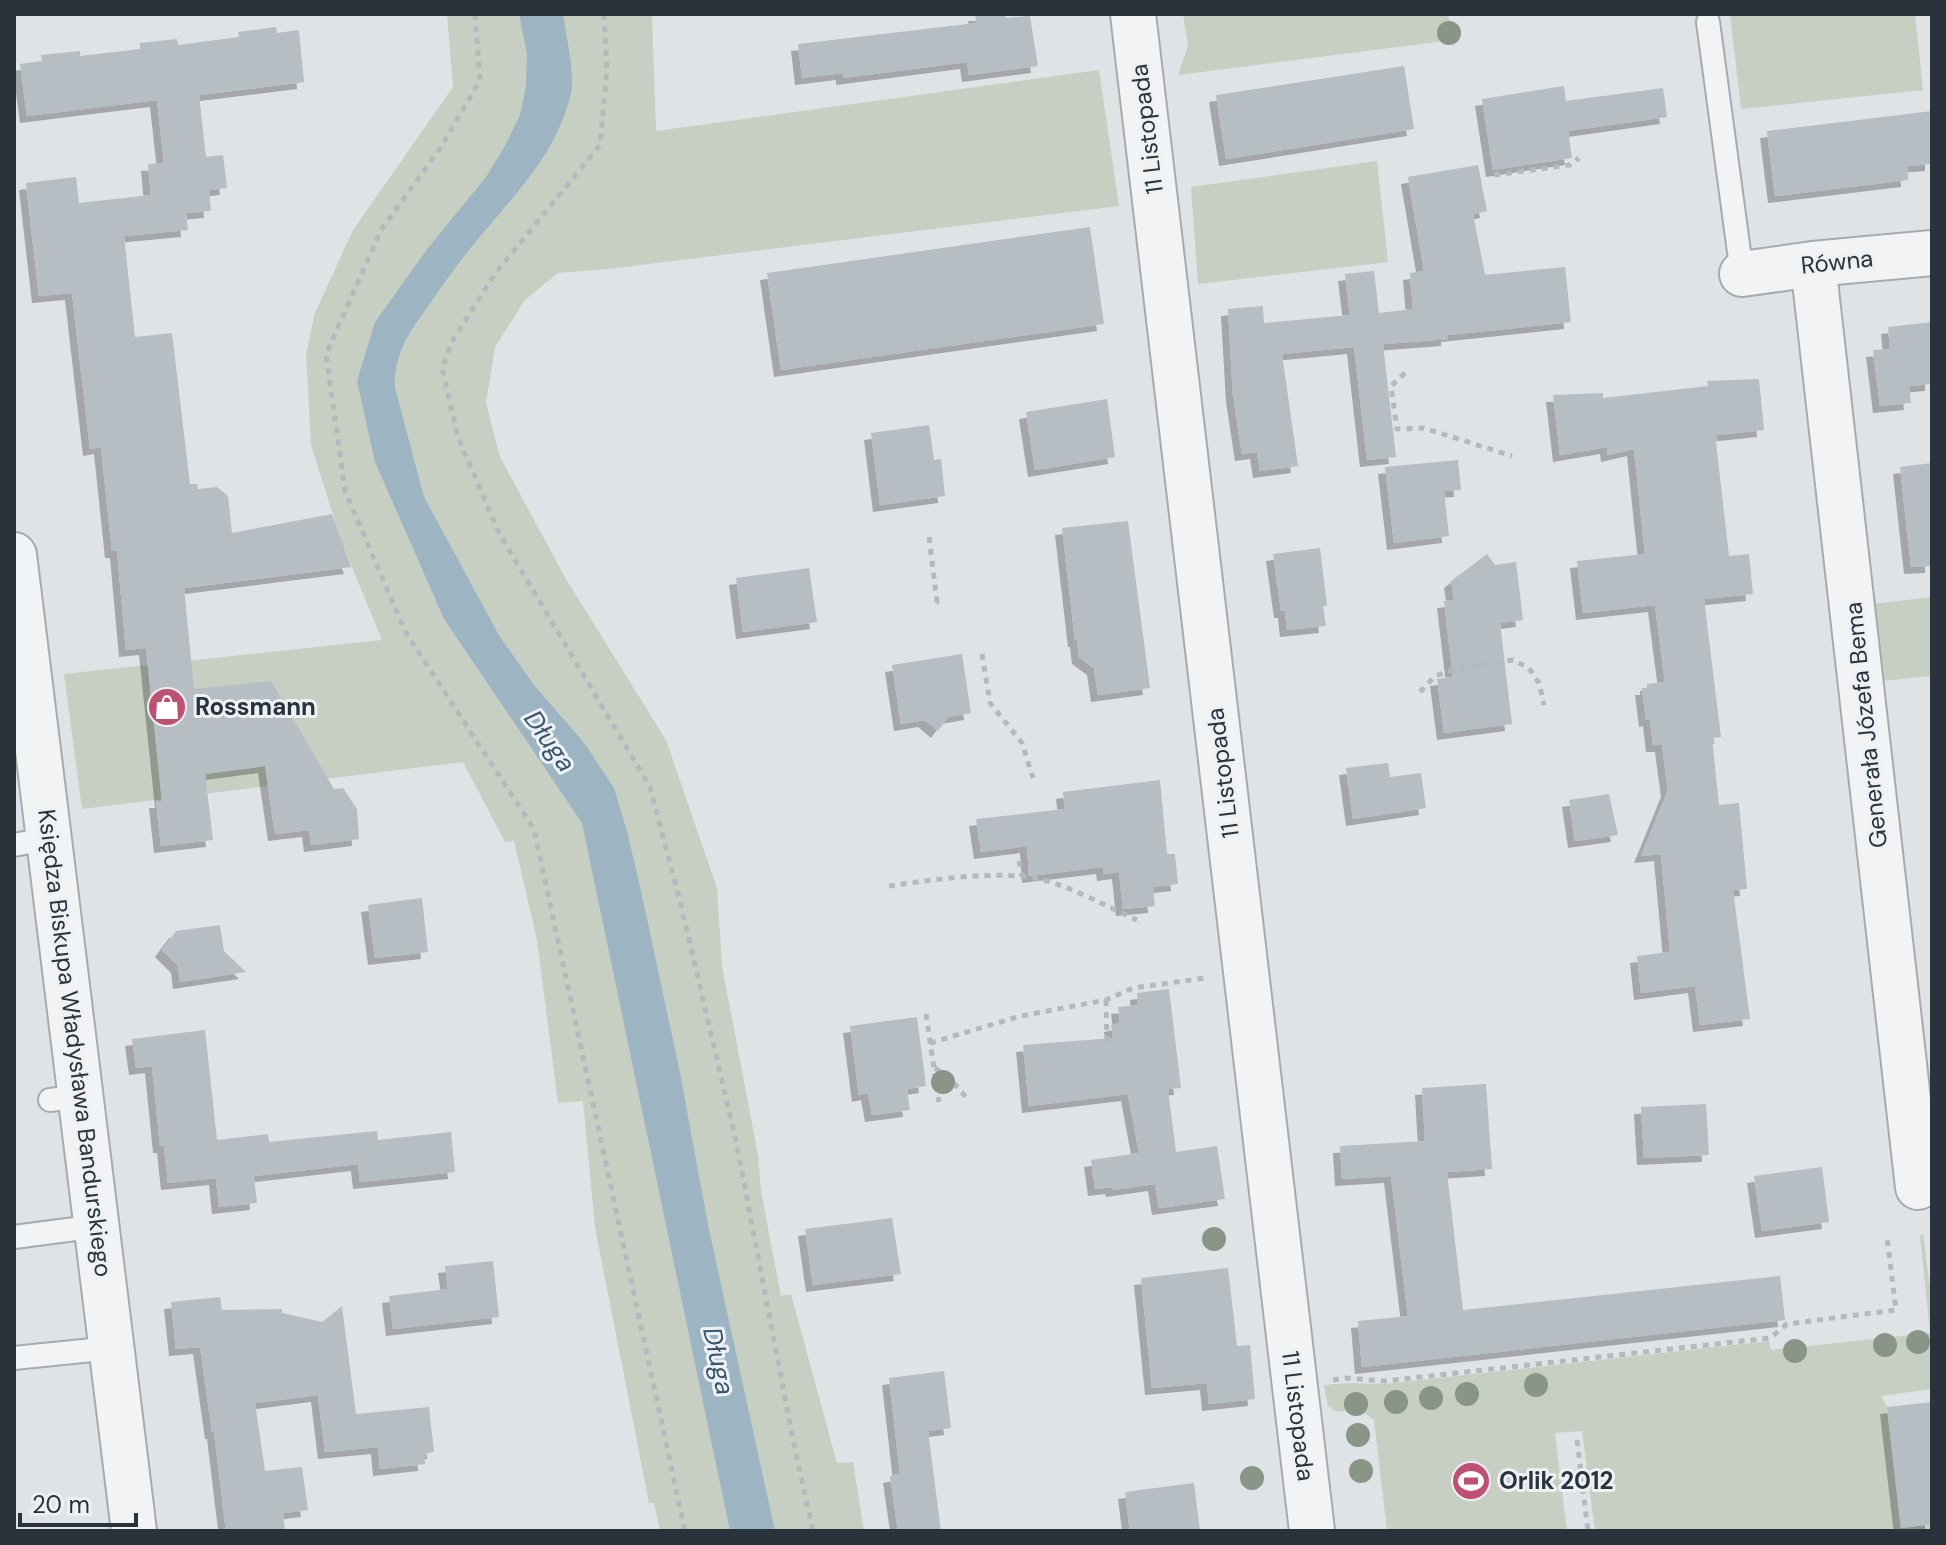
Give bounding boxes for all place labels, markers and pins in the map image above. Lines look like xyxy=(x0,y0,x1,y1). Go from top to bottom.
shop icon: Rossmann xyxy=(146,686,188,728)
place label: Rossmann xyxy=(195,691,316,722)
sports icon: Orlik 2012 xyxy=(1450,1460,1492,1502)
place label: Orlik 2012 xyxy=(1499,1465,1613,1496)

